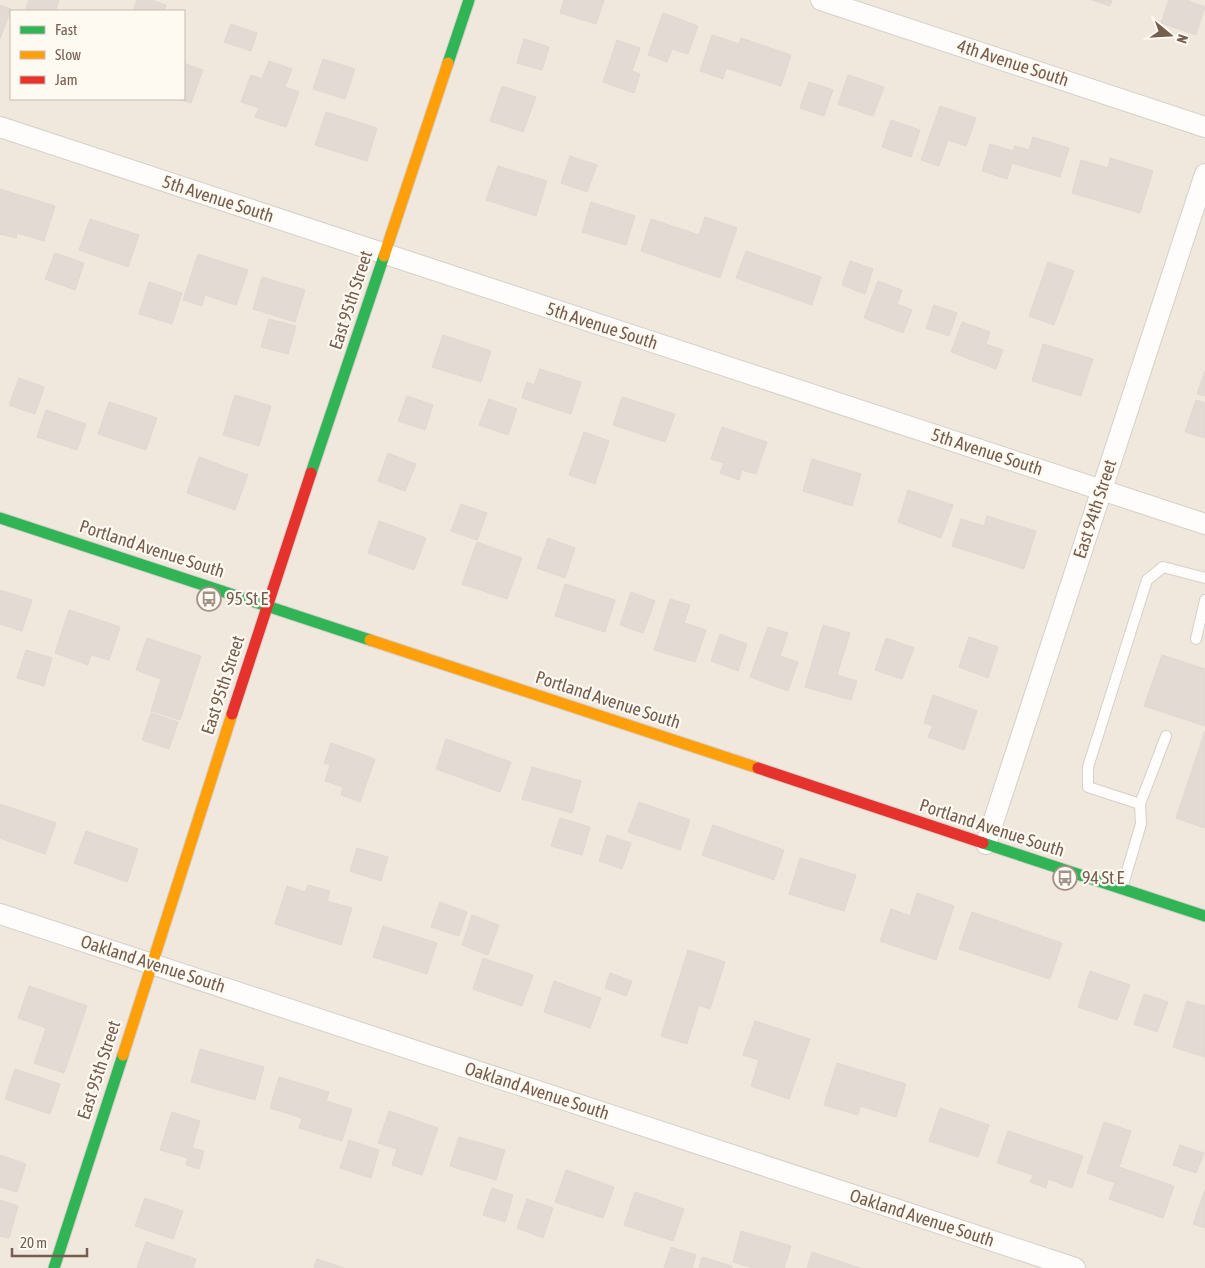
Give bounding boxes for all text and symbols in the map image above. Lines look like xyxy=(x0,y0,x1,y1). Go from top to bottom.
legend xyxy=(10,10,185,100)
north arrow xyxy=(1145,10,1195,60)
text: Fast xyxy=(55,21,77,38)
text: N xyxy=(1173,33,1191,45)
street label: 4th Avenue South xyxy=(955,35,1071,90)
text: Slow xyxy=(55,46,81,63)
text: Jam xyxy=(55,71,78,88)
street label: 5th Avenue South xyxy=(160,171,276,226)
street label: East 95th Street xyxy=(325,248,376,352)
street label: 5th Avenue South xyxy=(544,298,660,353)
street label: 5th Avenue South xyxy=(929,424,1045,479)
street label: East 94th Street xyxy=(1069,457,1120,561)
street label: Portland Avenue South xyxy=(77,515,227,582)
bus stop icon: 95 St E xyxy=(196,586,222,612)
place label: 95 St E xyxy=(226,588,269,609)
street label: East 95th Street xyxy=(197,633,248,737)
street label: Portland Avenue South xyxy=(533,666,683,733)
street label: Portland Avenue South xyxy=(917,794,1067,861)
bus stop icon: 94 St E xyxy=(1052,865,1078,891)
place label: 94 St E xyxy=(1082,867,1125,888)
street label: Oakland Avenue South xyxy=(78,930,228,997)
street label: East 95th Street xyxy=(73,1018,124,1122)
street label: Oakland Avenue South xyxy=(462,1057,612,1124)
street label: Oakland Avenue South xyxy=(847,1184,997,1251)
scale bar xyxy=(12,1226,88,1258)
text: 20 m xyxy=(20,1234,47,1251)

